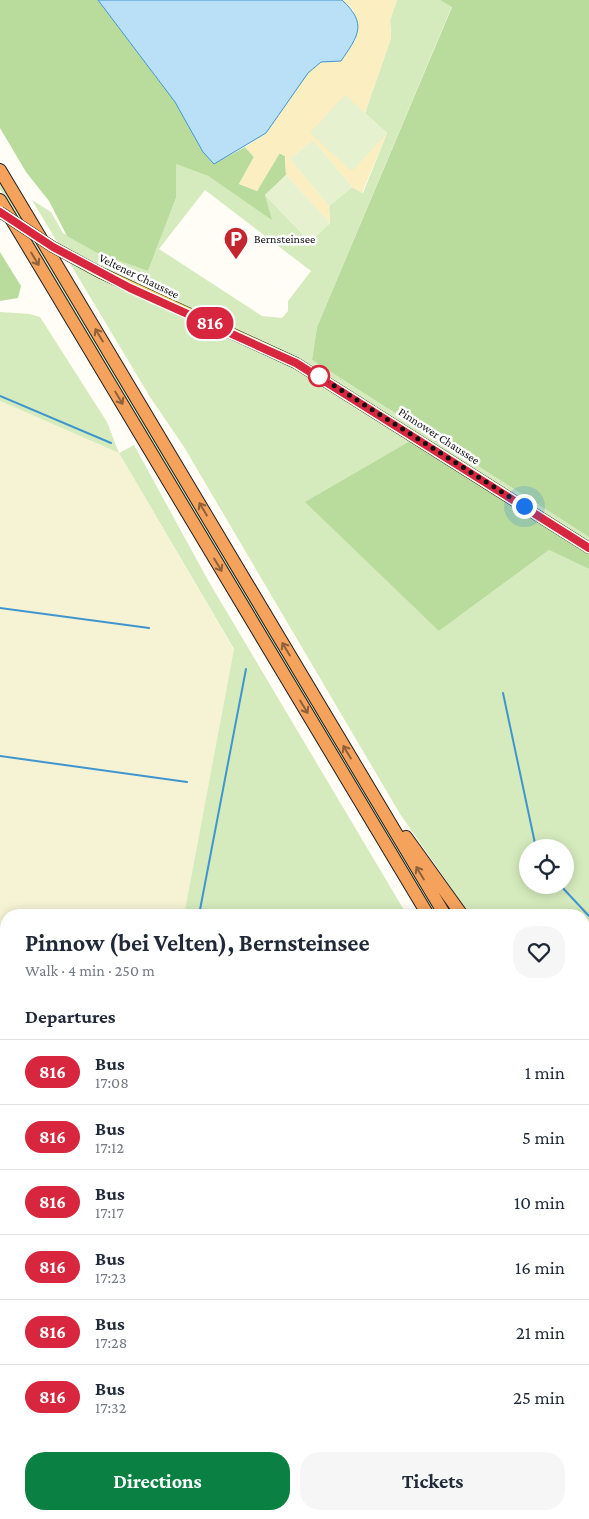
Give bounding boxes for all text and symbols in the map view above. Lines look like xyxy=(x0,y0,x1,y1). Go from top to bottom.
parking icon: Bernsteinsee xyxy=(223,226,249,260)
place label: Bernsteinsee xyxy=(254,232,315,246)
one-way arrow xyxy=(31,251,41,265)
street label: Veltener Chaussee xyxy=(97,251,181,301)
line badge: 816 xyxy=(181,307,239,339)
text: 816 xyxy=(196,313,224,333)
one-way arrow xyxy=(93,328,103,342)
unlabelled marker xyxy=(308,365,330,387)
one-way arrow xyxy=(114,390,124,404)
street label: Pinnower Chaussee xyxy=(396,405,482,467)
your location xyxy=(512,494,537,519)
one-way arrow xyxy=(197,503,207,517)
one-way arrow xyxy=(214,557,224,571)
one-way arrow xyxy=(281,642,291,656)
one-way arrow xyxy=(299,700,309,714)
one-way arrow xyxy=(342,745,352,759)
map controls xyxy=(519,839,574,894)
button: locate xyxy=(519,839,574,894)
one-way arrow xyxy=(415,867,425,881)
button: heart xyxy=(513,926,565,978)
text: Pinnow (bei Velten), Bernsteinsee xyxy=(25,929,370,956)
text: Walk · 4 min · 250 m xyxy=(25,962,155,979)
text: Departures xyxy=(25,1006,116,1027)
text: Bus xyxy=(95,1053,125,1074)
text: 816 xyxy=(39,1062,66,1082)
text: 1 min xyxy=(525,1062,565,1083)
text: 17:08 xyxy=(95,1074,129,1091)
text: Bus xyxy=(95,1118,125,1139)
text: 816 xyxy=(39,1127,66,1147)
text: 5 min xyxy=(522,1127,565,1148)
text: 17:12 xyxy=(95,1139,124,1156)
text: Bus xyxy=(95,1183,125,1204)
text: 816 xyxy=(39,1192,66,1212)
text: 10 min xyxy=(514,1192,565,1213)
text: 17:17 xyxy=(95,1204,124,1221)
text: Bus xyxy=(95,1248,125,1269)
text: 816 xyxy=(39,1257,66,1277)
text: 16 min xyxy=(515,1257,565,1278)
text: 17:23 xyxy=(95,1269,126,1286)
text: Bus xyxy=(95,1313,125,1334)
text: 816 xyxy=(39,1322,66,1342)
text: 21 min xyxy=(516,1322,565,1343)
text: 17:28 xyxy=(95,1334,127,1351)
text: Bus xyxy=(95,1378,125,1399)
text: 816 xyxy=(39,1387,66,1407)
text: 25 min xyxy=(513,1387,565,1408)
text: 17:32 xyxy=(95,1399,126,1416)
button: Directions xyxy=(25,1452,290,1510)
button: Tickets xyxy=(300,1452,565,1510)

